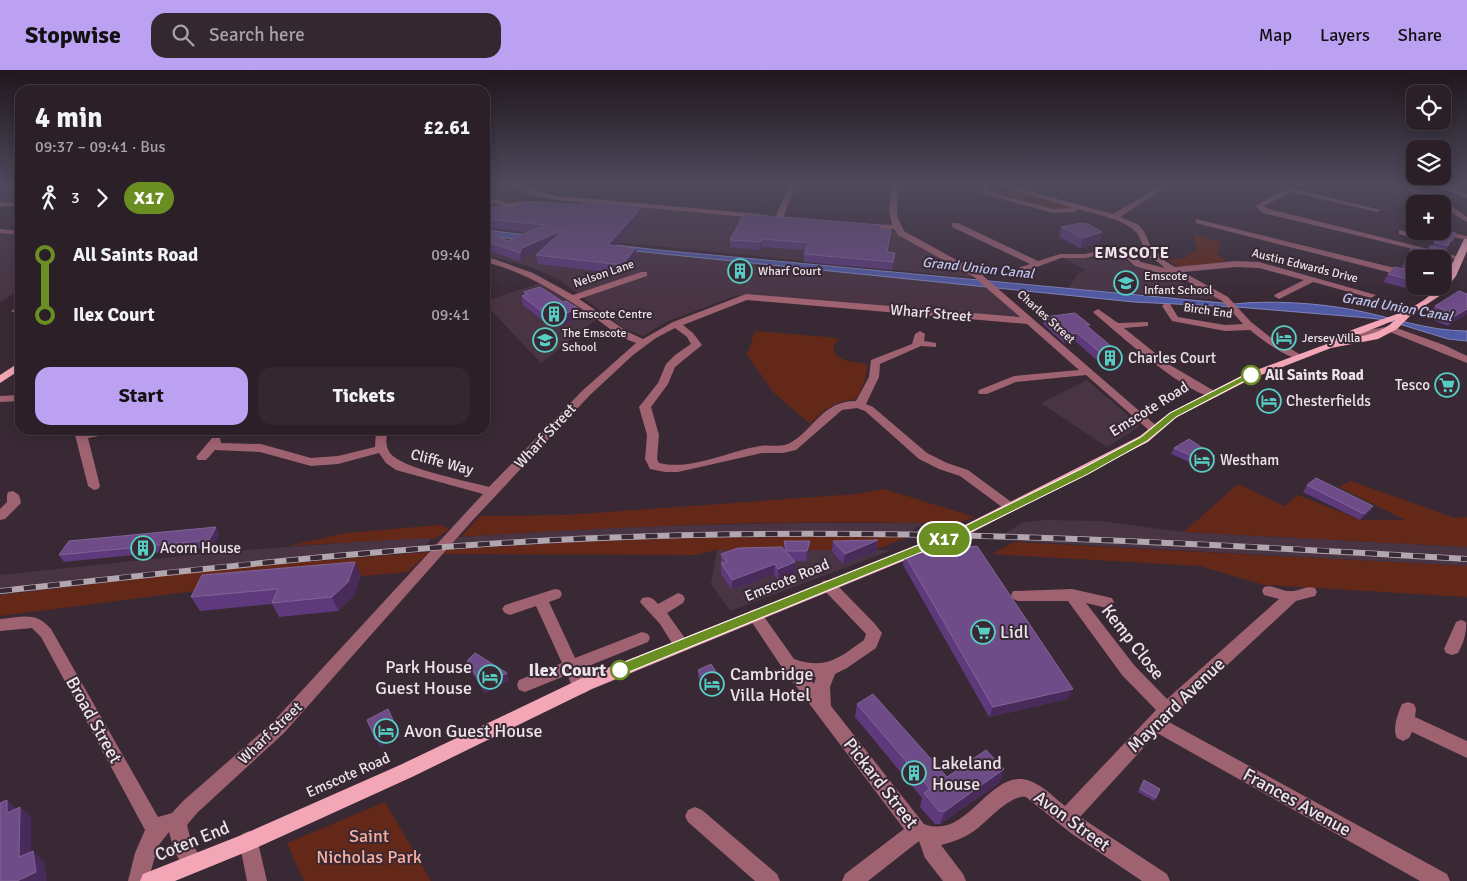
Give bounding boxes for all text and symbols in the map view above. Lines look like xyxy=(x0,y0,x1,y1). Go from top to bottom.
search box xyxy=(151,13,501,58)
text: Stopwise xyxy=(25,20,121,50)
icon: search xyxy=(169,21,197,49)
text: Search here xyxy=(209,23,305,47)
text: Map xyxy=(1259,24,1292,46)
text: Layers xyxy=(1320,24,1370,46)
text: Share xyxy=(1398,24,1442,46)
map controls xyxy=(1406,85,1451,295)
button: locate xyxy=(1406,85,1451,130)
text: 4 min xyxy=(35,101,103,135)
text: £2.61 xyxy=(424,116,470,140)
text: 09:37 – 09:41 · Bus xyxy=(35,137,166,157)
button: layers xyxy=(1406,140,1451,185)
icon: walk xyxy=(35,184,63,212)
icon: forward xyxy=(88,184,116,212)
text: X17 xyxy=(134,187,164,209)
text: 3 xyxy=(71,188,80,208)
button: + xyxy=(1406,195,1451,240)
text: All Saints Road xyxy=(73,243,198,267)
district label: EMSCOTE xyxy=(1094,243,1170,263)
text: 09:40 xyxy=(431,245,470,265)
street label: Austin Edwards Drive xyxy=(1250,246,1360,286)
button: − xyxy=(1406,250,1451,295)
water label: Grand Union Canal xyxy=(921,254,1036,282)
street label: Nelson Lane xyxy=(572,257,636,291)
building icon: Wharf Court xyxy=(727,258,753,284)
place label: Wharf Court xyxy=(758,264,821,279)
place label: Emscote Infant School xyxy=(1144,269,1213,298)
school or university icon: Emscote Infant School xyxy=(1113,270,1139,296)
street label: Charles Street xyxy=(1014,287,1078,347)
water label: Grand Union Canal xyxy=(1340,289,1455,325)
street label: Wharf Street xyxy=(889,300,973,326)
street label: Birch End xyxy=(1183,300,1233,322)
building icon: Emscote Centre xyxy=(541,301,567,327)
text: Ilex Court xyxy=(73,303,155,327)
text: 09:41 xyxy=(431,305,470,325)
place label: Emscote Centre xyxy=(572,307,652,322)
hotel icon: Jersey Villa xyxy=(1271,325,1297,351)
place label: The Emscote School xyxy=(562,326,627,355)
school or university icon: The Emscote School xyxy=(532,327,558,353)
place label: Jersey Villa xyxy=(1302,331,1360,346)
building icon: Charles Court xyxy=(1097,345,1123,371)
place label: Charles Court xyxy=(1128,349,1216,367)
marker: All Saints Road xyxy=(1241,365,1261,385)
place label: All Saints Road xyxy=(1265,366,1364,384)
button: Start xyxy=(35,367,248,425)
button: Tickets xyxy=(258,367,470,425)
supermarket icon: Tesco xyxy=(1434,372,1460,398)
place label: Tesco xyxy=(1395,376,1430,394)
street label: Emscote Road xyxy=(1106,378,1192,440)
hotel icon: Chesterfields xyxy=(1256,388,1282,414)
place label: Chesterfields xyxy=(1286,392,1371,410)
street label: Wharf Street xyxy=(510,400,580,472)
street label: Cliffe Way xyxy=(409,445,475,479)
hotel icon: Westham xyxy=(1189,447,1215,473)
place label: Westham xyxy=(1220,451,1279,469)
line badge: X17 xyxy=(915,523,973,555)
text: X17 xyxy=(929,528,959,550)
building icon: Acorn House xyxy=(130,535,156,561)
place label: Acorn House xyxy=(160,539,241,557)
street label: Emscote Road xyxy=(742,555,832,605)
street label: Kemp Close xyxy=(1097,600,1169,684)
supermarket icon: Lidl xyxy=(970,619,996,645)
place label: Lidl xyxy=(1000,621,1029,643)
street label: Maynard Avenue xyxy=(1123,653,1229,757)
place label: Park House Guest House xyxy=(375,656,472,699)
place label: Ilex Court xyxy=(529,659,606,681)
marker: Ilex Court xyxy=(610,660,630,680)
place label: Cambridge Villa Hotel xyxy=(730,663,814,706)
hotel icon: Park House Guest House xyxy=(477,664,503,690)
hotel icon: Cambridge Villa Hotel xyxy=(699,671,725,697)
street label: Broad Street xyxy=(61,673,127,767)
street label: Wharf Street xyxy=(234,698,306,768)
hotel icon: Avon Guest House xyxy=(373,718,399,744)
place label: Avon Guest House xyxy=(404,720,543,742)
street label: Pickard Street xyxy=(839,733,923,833)
street label: Emscote Road xyxy=(303,749,393,801)
place label: Lakeland House xyxy=(932,752,1002,795)
building icon: Lakeland House xyxy=(901,760,927,786)
street label: Frances Avenue xyxy=(1239,763,1355,841)
street label: Avon Street xyxy=(1030,786,1114,856)
street label: Coten End xyxy=(152,816,232,866)
park label: Saint Nicholas Park xyxy=(316,825,422,868)

